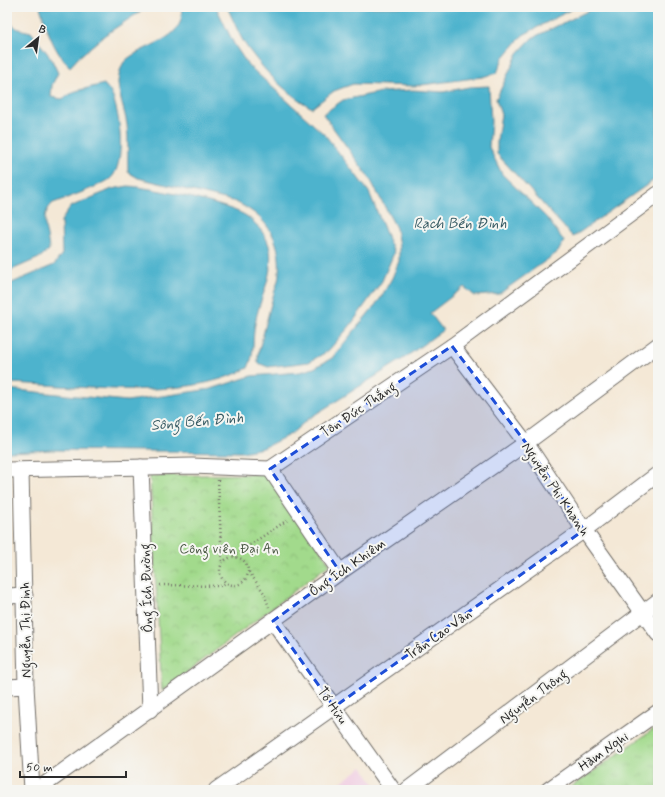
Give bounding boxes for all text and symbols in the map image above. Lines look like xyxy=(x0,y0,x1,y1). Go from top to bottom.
north arrow xyxy=(18,18,58,58)
text: B xyxy=(36,22,49,38)
water label: Rạch Bến Đình xyxy=(414,214,507,234)
street label: Tôn Đức Thắng xyxy=(317,378,401,444)
water label: Sông Bến Đình xyxy=(150,408,244,438)
street label: Nguyễn Phi Khanh xyxy=(515,439,593,541)
street label: Ông Ích Khiêm xyxy=(306,535,391,602)
park label: Công viên Đại An xyxy=(179,540,279,560)
street label: Ông Ích Đường xyxy=(136,543,160,633)
street label: Nguyễn Thị Định xyxy=(16,582,38,678)
street label: Trần Cao Vân xyxy=(402,605,475,664)
street label: Nguyễn Thông xyxy=(496,665,573,730)
street label: Tố Hữu xyxy=(313,683,351,728)
street label: Hàm Nghi xyxy=(575,728,633,776)
scale bar xyxy=(20,753,126,779)
text: 50 m xyxy=(26,760,53,776)

